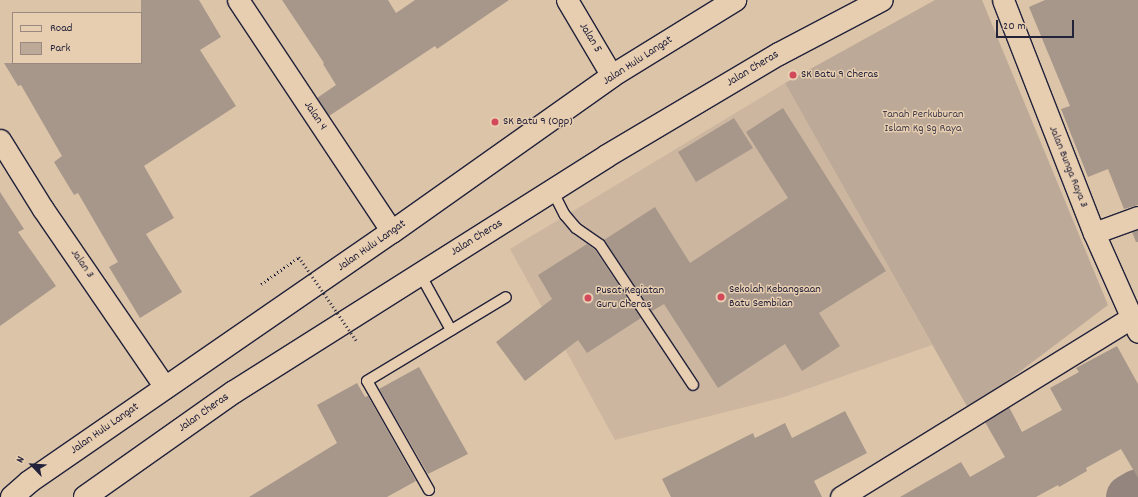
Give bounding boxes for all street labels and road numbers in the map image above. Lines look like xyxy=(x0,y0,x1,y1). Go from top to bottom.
street label: Jalan 5 xyxy=(576,20,604,56)
street label: Jalan Hulu Langat xyxy=(600,33,676,89)
street label: Jalan Cheras xyxy=(724,48,782,90)
street label: Jalan 4 xyxy=(300,99,330,133)
street label: Jalan Bunga Raya 3 xyxy=(1045,124,1091,210)
street label: Jalan Cheras xyxy=(448,216,506,260)
street label: Jalan Hulu Langat xyxy=(335,217,409,275)
street label: Jalan 3 xyxy=(67,247,97,281)
street label: Jalan Cheras xyxy=(176,390,232,436)
street label: Jalan Hulu Langat xyxy=(68,400,142,458)

